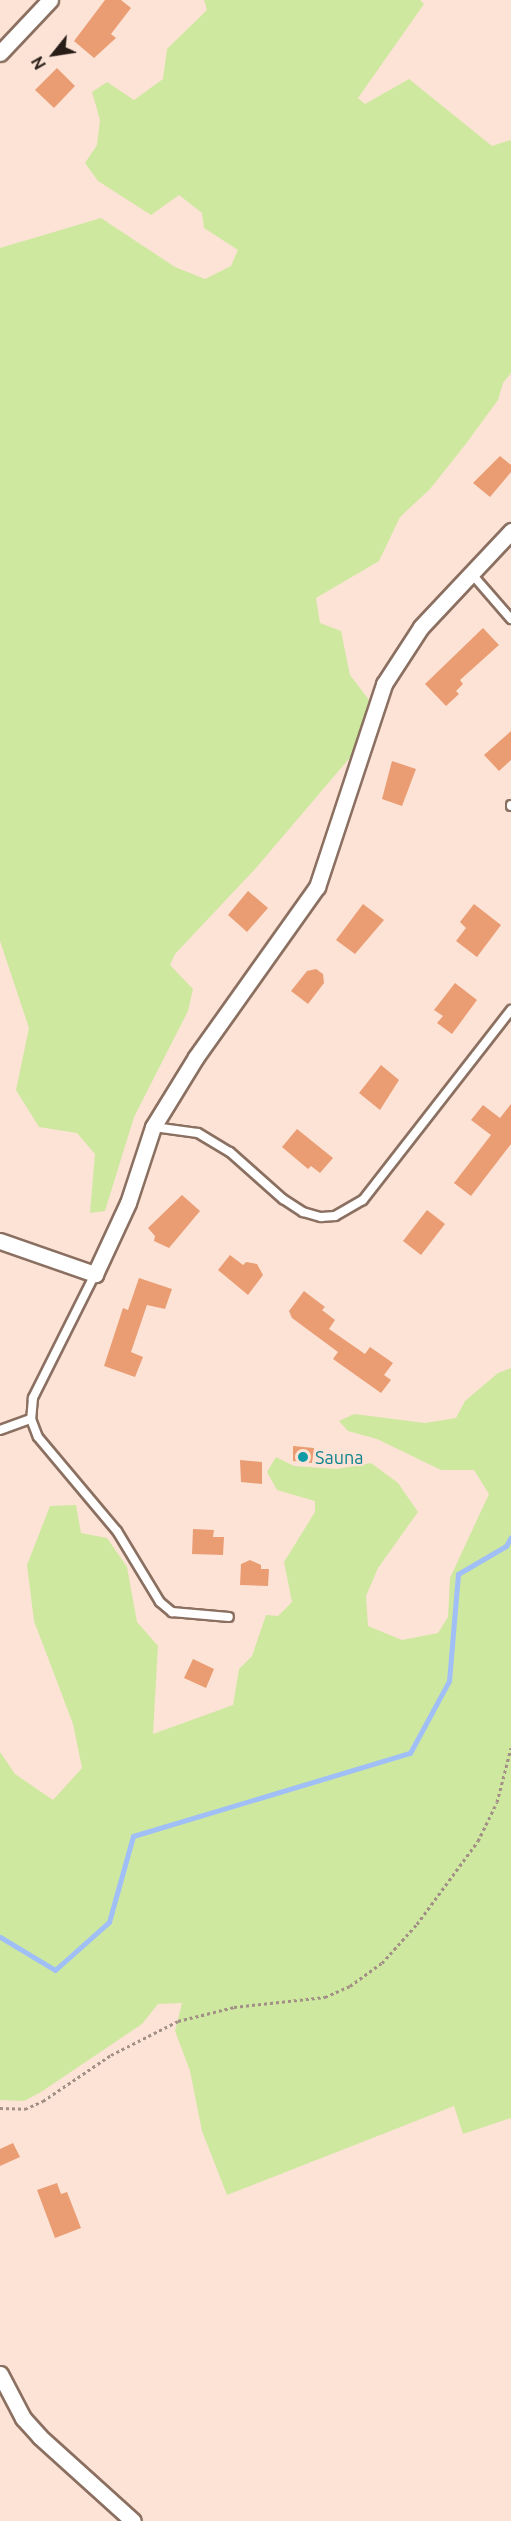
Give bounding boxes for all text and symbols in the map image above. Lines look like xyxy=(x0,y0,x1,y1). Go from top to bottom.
north arrow xyxy=(24,24,84,84)
text: N xyxy=(28,53,49,73)
place label: Sauna xyxy=(315,1446,364,1468)
marker: Sauna xyxy=(296,1450,310,1464)

